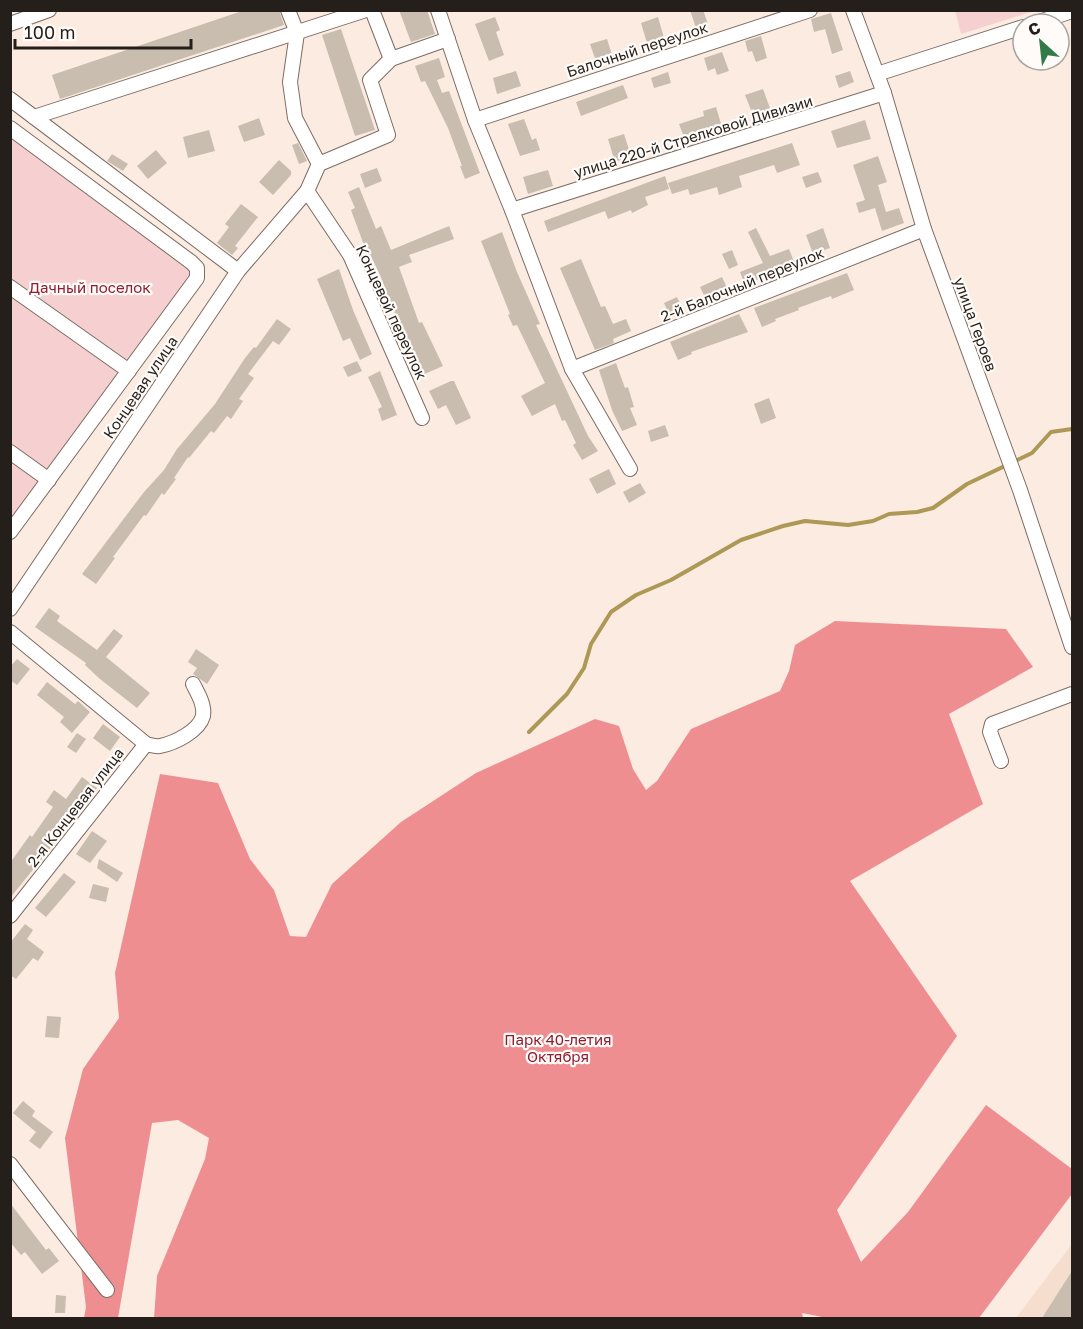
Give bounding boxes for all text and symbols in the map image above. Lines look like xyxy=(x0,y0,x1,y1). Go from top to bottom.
scale bar xyxy=(15,12,190,50)
north arrow xyxy=(1011,12,1071,72)
text: С xyxy=(1025,17,1044,40)
street label: Балочный переулок xyxy=(564,18,710,80)
text: 100 m xyxy=(24,21,75,43)
street label: улица 220-й Стрелковой Дивизии xyxy=(571,91,815,181)
street label: Концевой переулок xyxy=(353,242,431,383)
street label: 2-й Балочный переулок xyxy=(658,243,827,325)
street label: улица Героев xyxy=(951,275,1001,373)
park label: Дачный поселок xyxy=(29,278,151,296)
street label: Концевая улица xyxy=(99,332,181,442)
street label: 2-я Концевая улица xyxy=(23,744,127,870)
park label: Парк 40-летия Октября xyxy=(504,1030,612,1065)

